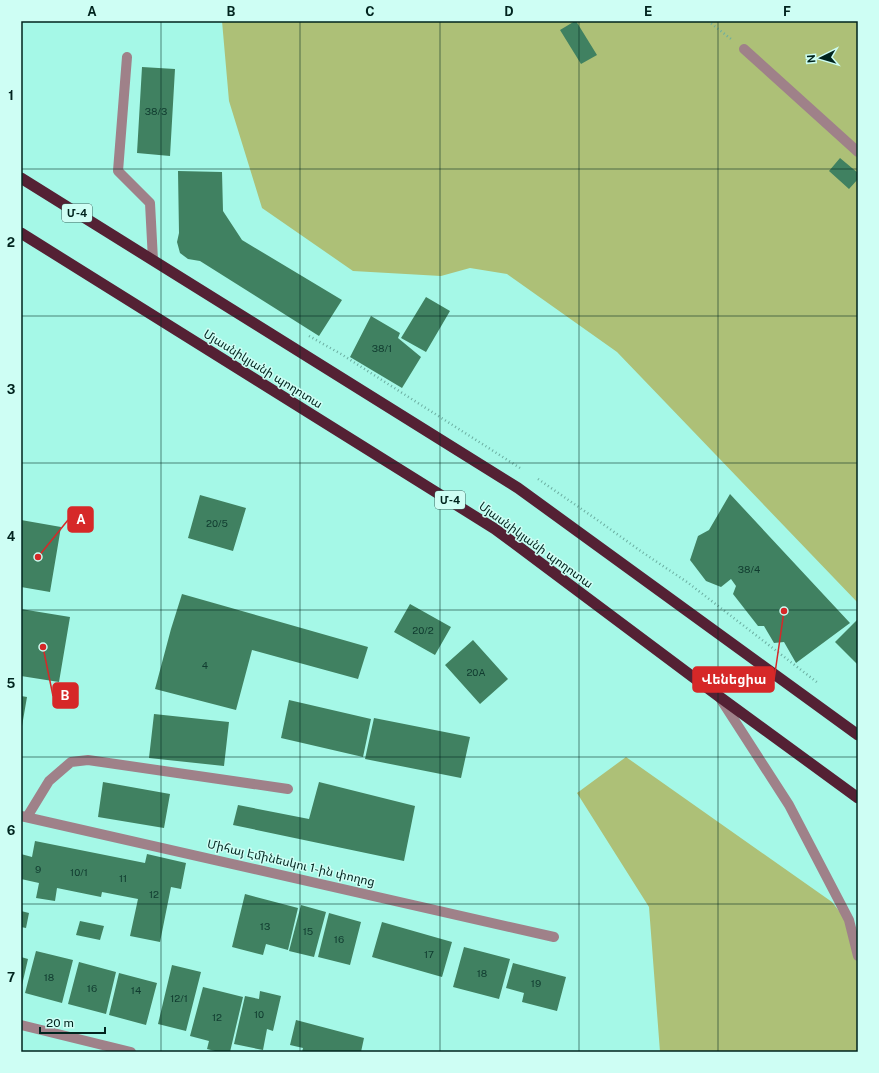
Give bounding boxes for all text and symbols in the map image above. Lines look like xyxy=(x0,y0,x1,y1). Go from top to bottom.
text: A xyxy=(87,4,97,19)
text: B xyxy=(227,4,236,19)
text: C xyxy=(365,4,375,19)
text: D xyxy=(504,4,514,19)
text: E xyxy=(644,4,652,19)
text: F xyxy=(783,4,791,19)
north arrow xyxy=(801,38,841,78)
text: N xyxy=(805,54,817,64)
text: 1 xyxy=(8,88,14,103)
house number: 38/3 xyxy=(145,105,167,117)
road number: Մ-4 xyxy=(62,204,92,222)
text: 2 xyxy=(7,235,15,250)
street label: Մյասնիկյանի պողոտա xyxy=(201,327,325,411)
house number: 38/1 xyxy=(372,342,392,354)
text: 3 xyxy=(7,382,16,397)
road number: Մ-4 xyxy=(435,491,465,509)
street label: Մյասնիկյանի պողոտա xyxy=(476,499,596,591)
callout: A xyxy=(68,507,93,532)
text: A xyxy=(76,512,86,527)
house number: 20/5 xyxy=(206,517,228,529)
text: 4 xyxy=(7,529,16,544)
house number: 38/4 xyxy=(738,563,760,575)
house number: 20/2 xyxy=(412,624,434,636)
house number: 4 xyxy=(202,659,208,671)
house number: 20A xyxy=(466,666,486,678)
callout: Վենեցիա xyxy=(693,667,774,692)
text: Վենեցիա xyxy=(702,672,766,687)
text: 5 xyxy=(7,676,16,691)
callout: B xyxy=(53,683,78,708)
text: B xyxy=(61,688,70,703)
text: 6 xyxy=(7,823,16,838)
street label: Միհայ Էմինեսկու 1-ին փողոց xyxy=(206,837,376,889)
house number: 9 xyxy=(35,863,41,875)
house number: 10/1 xyxy=(70,866,88,878)
house number: 11 xyxy=(119,872,127,884)
house number: 12 xyxy=(149,888,159,900)
house number: 13 xyxy=(260,920,270,932)
house number: 15 xyxy=(303,925,313,937)
house number: 16 xyxy=(334,933,344,945)
house number: 17 xyxy=(424,948,434,960)
house number: 18 xyxy=(477,967,487,979)
text: 7 xyxy=(7,970,15,985)
house number: 18 xyxy=(44,971,54,983)
house number: 19 xyxy=(531,977,541,989)
house number: 16 xyxy=(87,982,97,994)
house number: 14 xyxy=(131,984,141,996)
house number: 12/1 xyxy=(170,992,188,1004)
house number: 10 xyxy=(254,1008,264,1020)
scale bar xyxy=(40,1009,105,1035)
house number: 12 xyxy=(212,1011,222,1023)
text: 20 m xyxy=(46,1016,74,1030)

